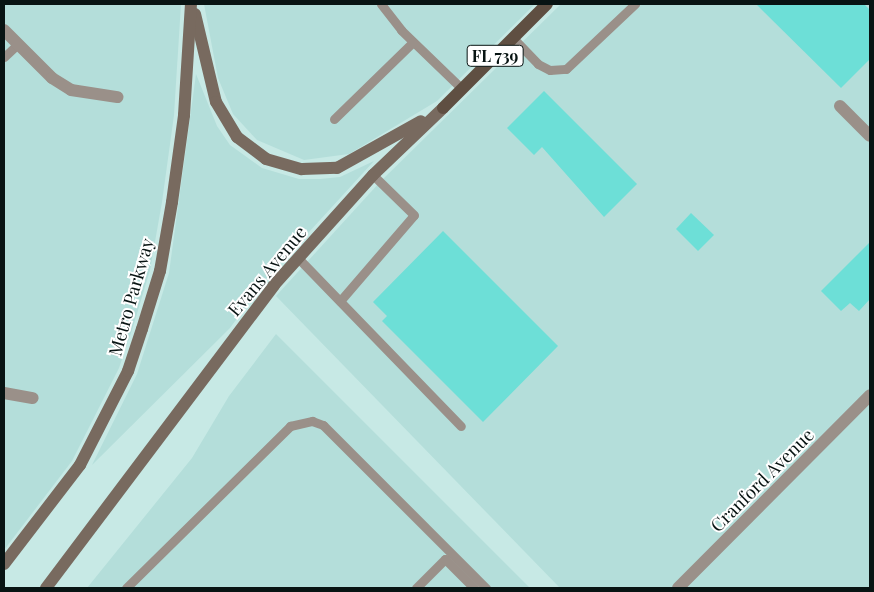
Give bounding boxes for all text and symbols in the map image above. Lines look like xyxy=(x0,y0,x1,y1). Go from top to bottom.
road number: FL 739 xyxy=(466,42,524,70)
street label: Evans Avenue xyxy=(223,221,311,321)
street label: Metro Parkway xyxy=(104,236,158,358)
street label: Cranford Avenue xyxy=(706,424,818,536)

